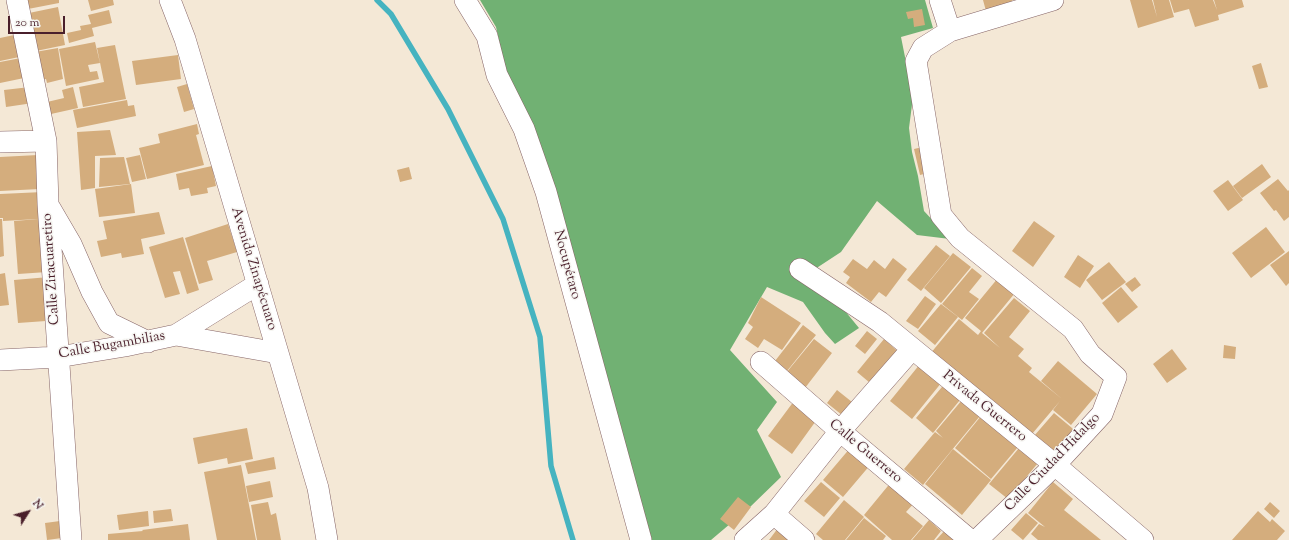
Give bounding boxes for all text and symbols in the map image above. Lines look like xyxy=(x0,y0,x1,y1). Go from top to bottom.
scale bar xyxy=(10,8,67,34)
text: 20 m xyxy=(15,14,39,32)
street label: Avenida Zinapécuaro xyxy=(226,205,280,333)
street label: Calle Ziracuaretiro xyxy=(40,213,64,325)
street label: Nocupétaro xyxy=(549,228,583,302)
street label: Calle Bugambilias xyxy=(57,328,167,364)
street label: Privada Guerrero xyxy=(938,368,1030,446)
street label: Calle Ciudad Hidalgo xyxy=(1002,410,1104,516)
street label: Calle Guerrero xyxy=(825,416,905,488)
north arrow xyxy=(8,492,48,532)
text: N xyxy=(29,496,47,513)

